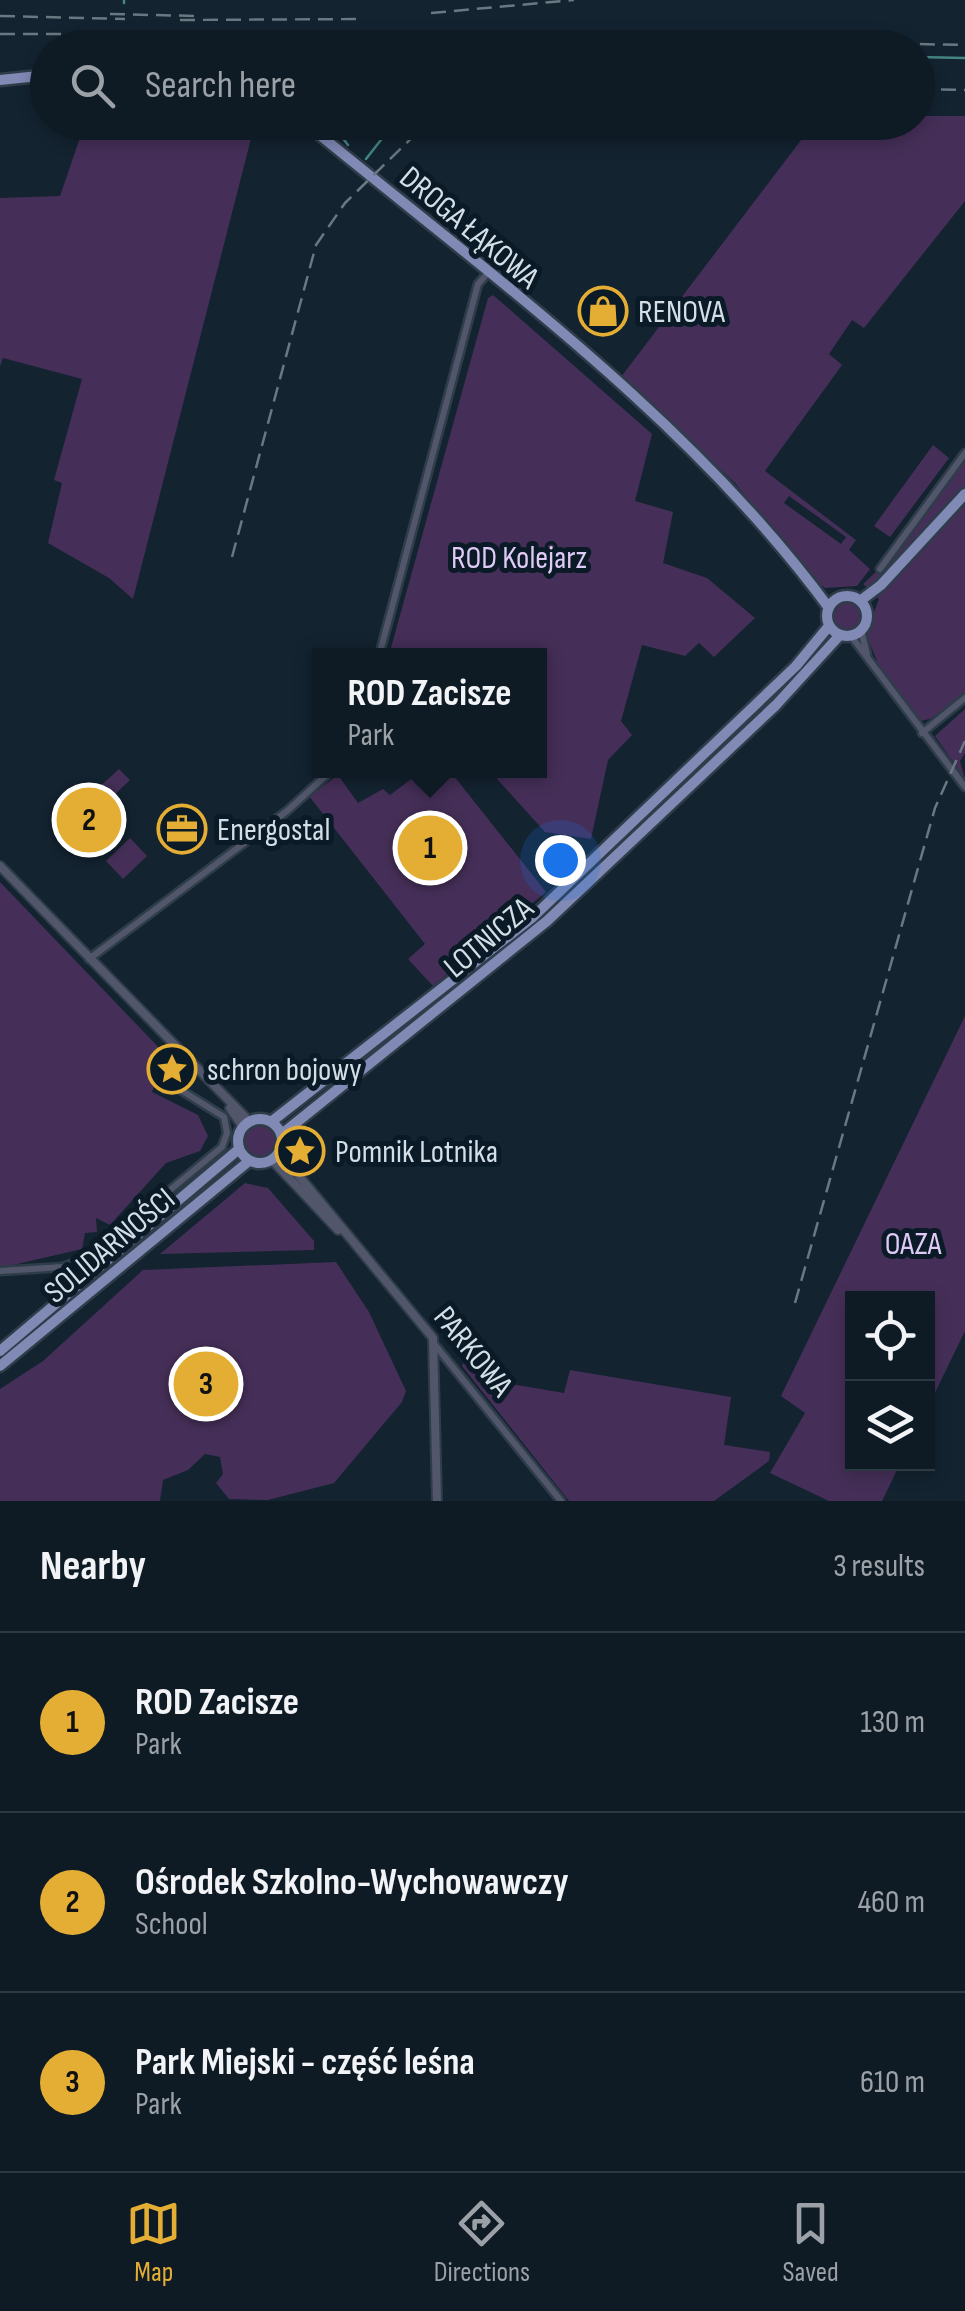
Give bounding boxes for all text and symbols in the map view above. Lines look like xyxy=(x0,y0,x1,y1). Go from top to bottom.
search box xyxy=(30,30,935,140)
icon: search xyxy=(65,58,120,113)
text: Search here xyxy=(145,63,296,108)
street label: DROGA ŁĄKOWA xyxy=(391,159,547,298)
shop icon: RENOVA xyxy=(577,285,629,337)
place label: RENOVA xyxy=(638,293,725,332)
park label: ROD Kolejarz xyxy=(451,539,587,578)
popup xyxy=(312,648,547,778)
text: ROD Zacisze xyxy=(348,671,511,716)
text: Park xyxy=(348,716,394,755)
pin: 2 xyxy=(56,782,122,858)
office icon: Energostal xyxy=(156,803,208,855)
pin: 1 xyxy=(398,810,462,886)
place label: Energostal xyxy=(217,811,330,850)
your location xyxy=(535,835,586,886)
street label: LOTNICZA xyxy=(436,889,542,987)
place icon: schron bojowy xyxy=(146,1043,198,1095)
place label: schron bojowy xyxy=(207,1051,362,1090)
place icon: Pomnik Lotnika xyxy=(274,1125,326,1177)
place label: Pomnik Lotnika xyxy=(335,1133,498,1172)
street label: SOLIDARNOŚCI xyxy=(37,1180,183,1312)
park label: OAZA xyxy=(885,1225,942,1264)
map controls xyxy=(845,1291,935,1471)
button: locate xyxy=(845,1291,935,1381)
street label: PARKOWA xyxy=(425,1299,521,1405)
pin: 3 xyxy=(174,1346,238,1422)
button: layers xyxy=(845,1381,935,1471)
text: Nearby xyxy=(40,1541,146,1592)
text: 3 results xyxy=(833,1547,925,1586)
text: ROD Zacisze xyxy=(135,1680,299,1725)
text: 1 xyxy=(66,1703,79,1742)
text: 130 m xyxy=(860,1703,925,1742)
text: Park xyxy=(135,1725,182,1764)
text: Ośrodek Szkolno-Wychowawczy xyxy=(135,1860,569,1905)
text: 2 xyxy=(65,1883,80,1922)
text: 460 m xyxy=(858,1883,925,1922)
text: School xyxy=(135,1905,208,1944)
text: Park Miejski - część leśna xyxy=(135,2040,475,2085)
text: 3 xyxy=(65,2063,80,2102)
text: 610 m xyxy=(860,2063,925,2102)
text: Park xyxy=(135,2085,182,2124)
tab: Map xyxy=(126,2196,181,2289)
tab: Directions xyxy=(434,2196,530,2289)
tab: Saved xyxy=(783,2196,839,2289)

